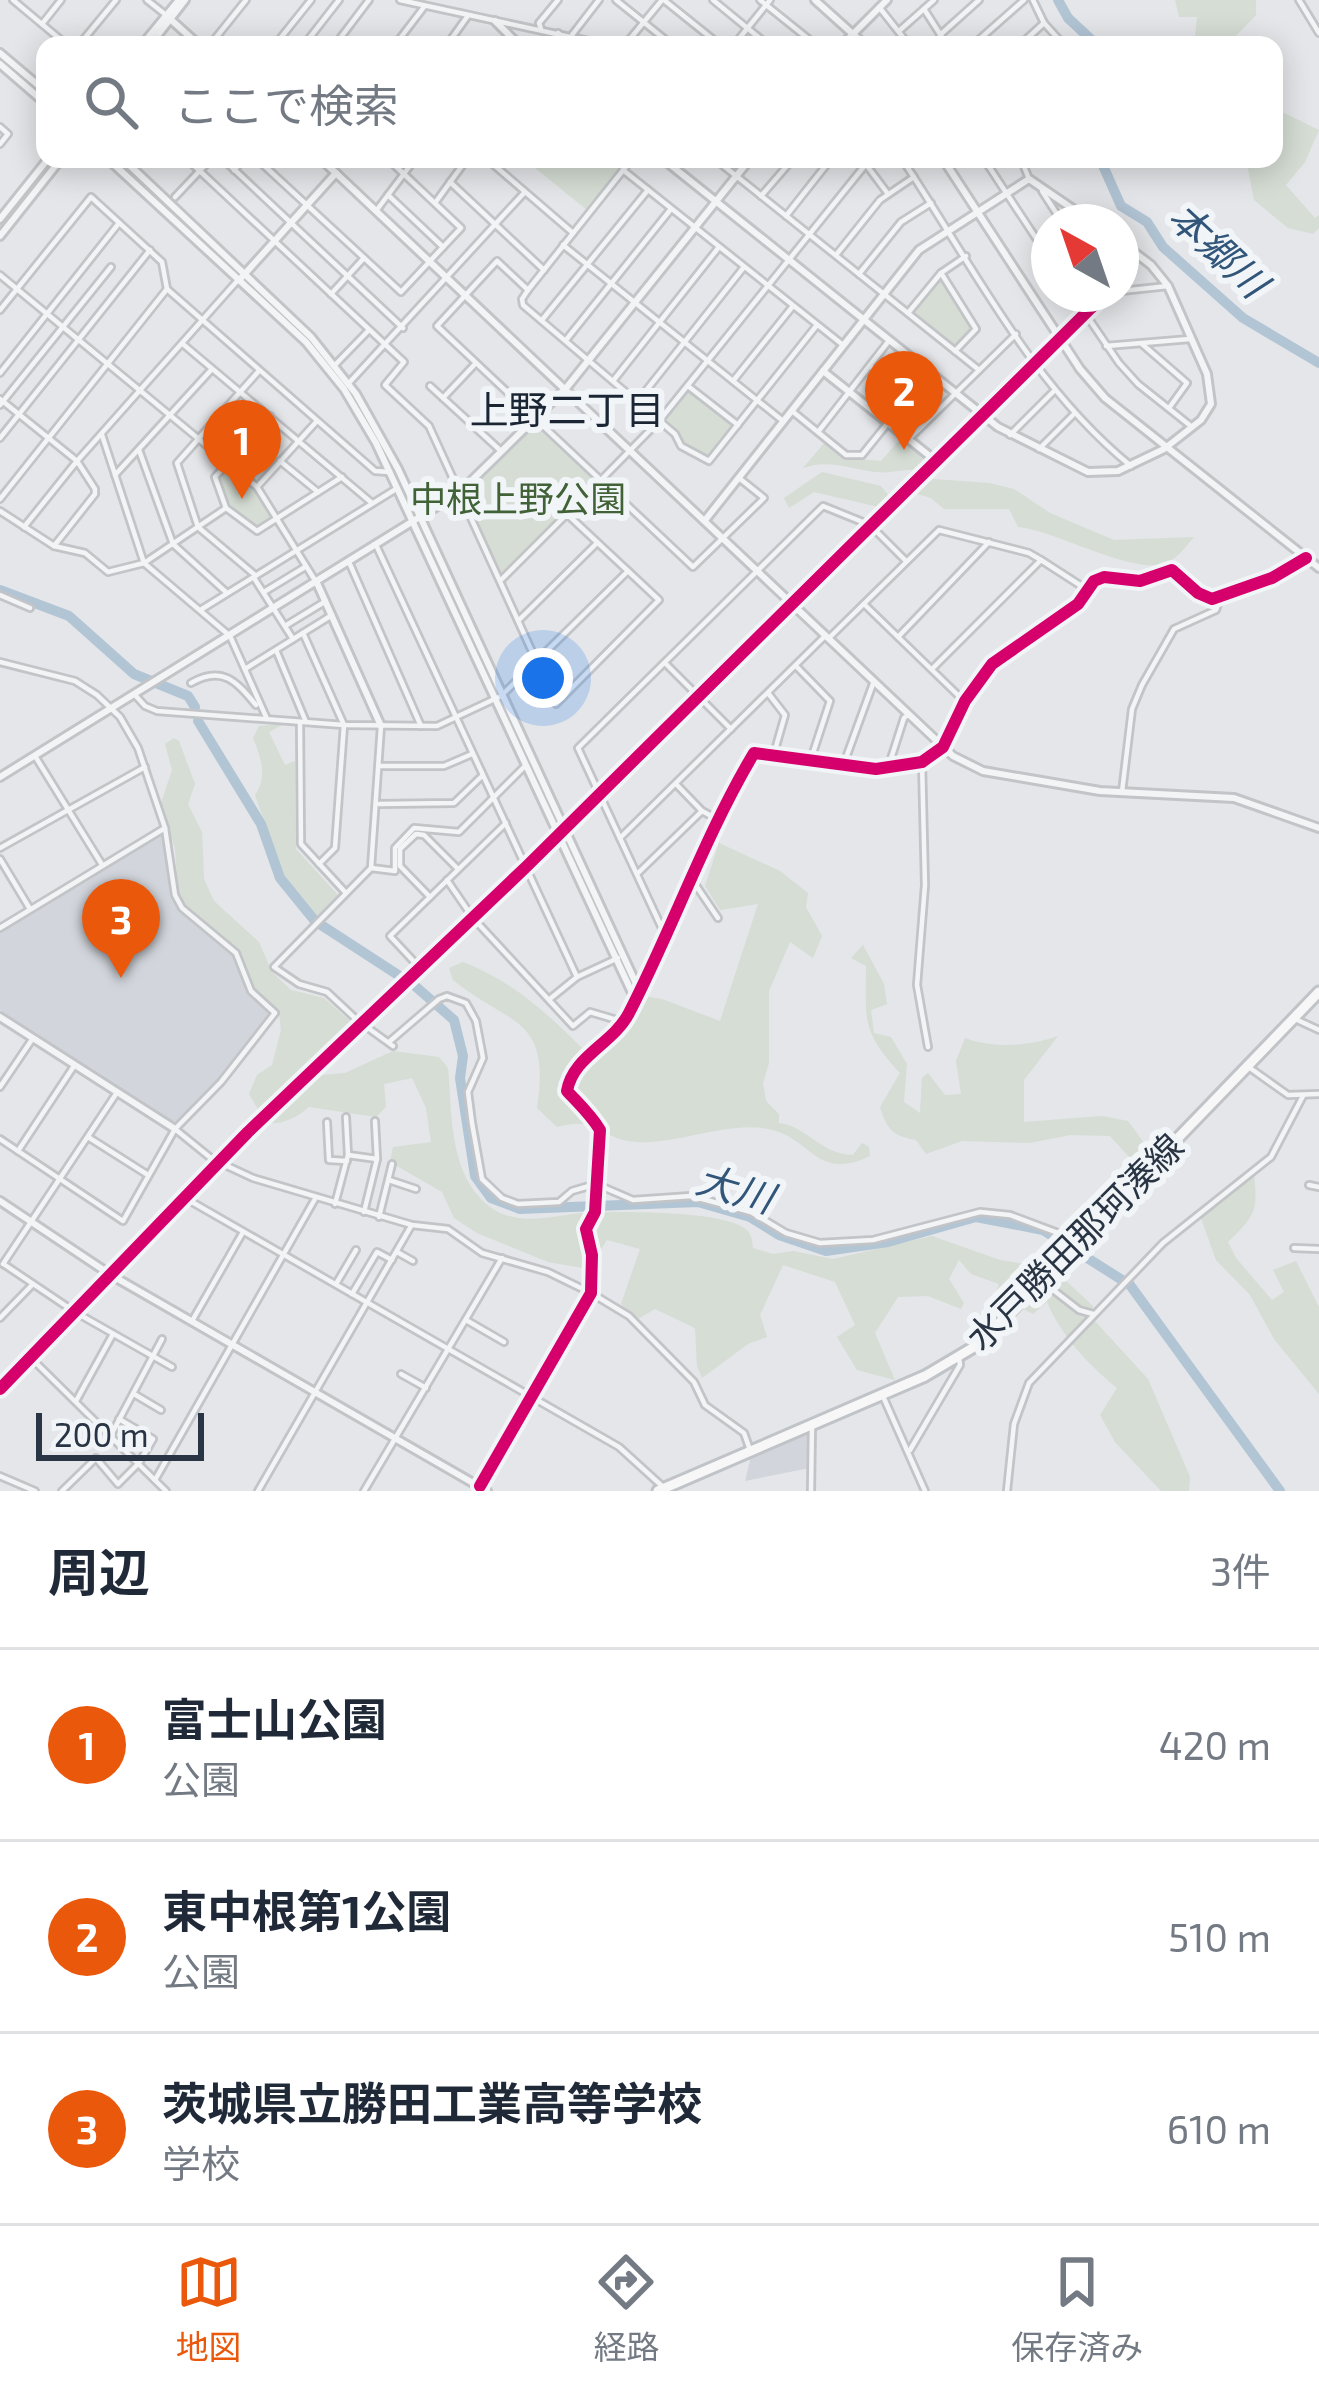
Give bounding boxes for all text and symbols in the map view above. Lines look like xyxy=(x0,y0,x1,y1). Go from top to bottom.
search box xyxy=(36,36,1283,168)
icon: search xyxy=(78,69,144,135)
text: ここで検索 xyxy=(174,77,399,131)
water label: 本郷川 xyxy=(1160,192,1281,309)
north arrow xyxy=(1031,204,1139,312)
pin: 2 xyxy=(865,351,943,450)
district label: 上野二丁目 xyxy=(469,385,665,432)
pin: 1 xyxy=(203,400,281,499)
park label: 中根上野公園 xyxy=(410,476,626,519)
your location xyxy=(513,648,573,708)
pin: 3 xyxy=(82,879,160,978)
street label: 水戸勝田那珂湊線 xyxy=(957,1124,1191,1358)
water label: 大川 xyxy=(691,1154,783,1222)
scale bar xyxy=(36,1407,204,1460)
text: 200 m xyxy=(54,1414,149,1454)
text: 周辺 xyxy=(48,1540,150,1601)
text: 3件 xyxy=(1210,1547,1271,1594)
text: 富士山公園 xyxy=(162,1691,387,1745)
text: 1 xyxy=(79,1721,95,1768)
text: 420 m xyxy=(1159,1721,1271,1768)
text: 公園 xyxy=(162,1755,240,1802)
text: 東中根第1公園 xyxy=(162,1883,451,1937)
text: 2 xyxy=(76,1913,98,1960)
text: 510 m xyxy=(1168,1913,1271,1960)
text: 公園 xyxy=(162,1947,240,1994)
text: 茨城県立勝田工業高等学校 xyxy=(162,2075,702,2129)
text: 3 xyxy=(76,2105,98,2152)
text: 610 m xyxy=(1167,2105,1271,2152)
text: 学校 xyxy=(162,2139,240,2186)
tab: 地図 xyxy=(176,2249,242,2369)
tab: 経路 xyxy=(593,2249,659,2369)
tab: 保存済み xyxy=(1011,2249,1143,2369)

